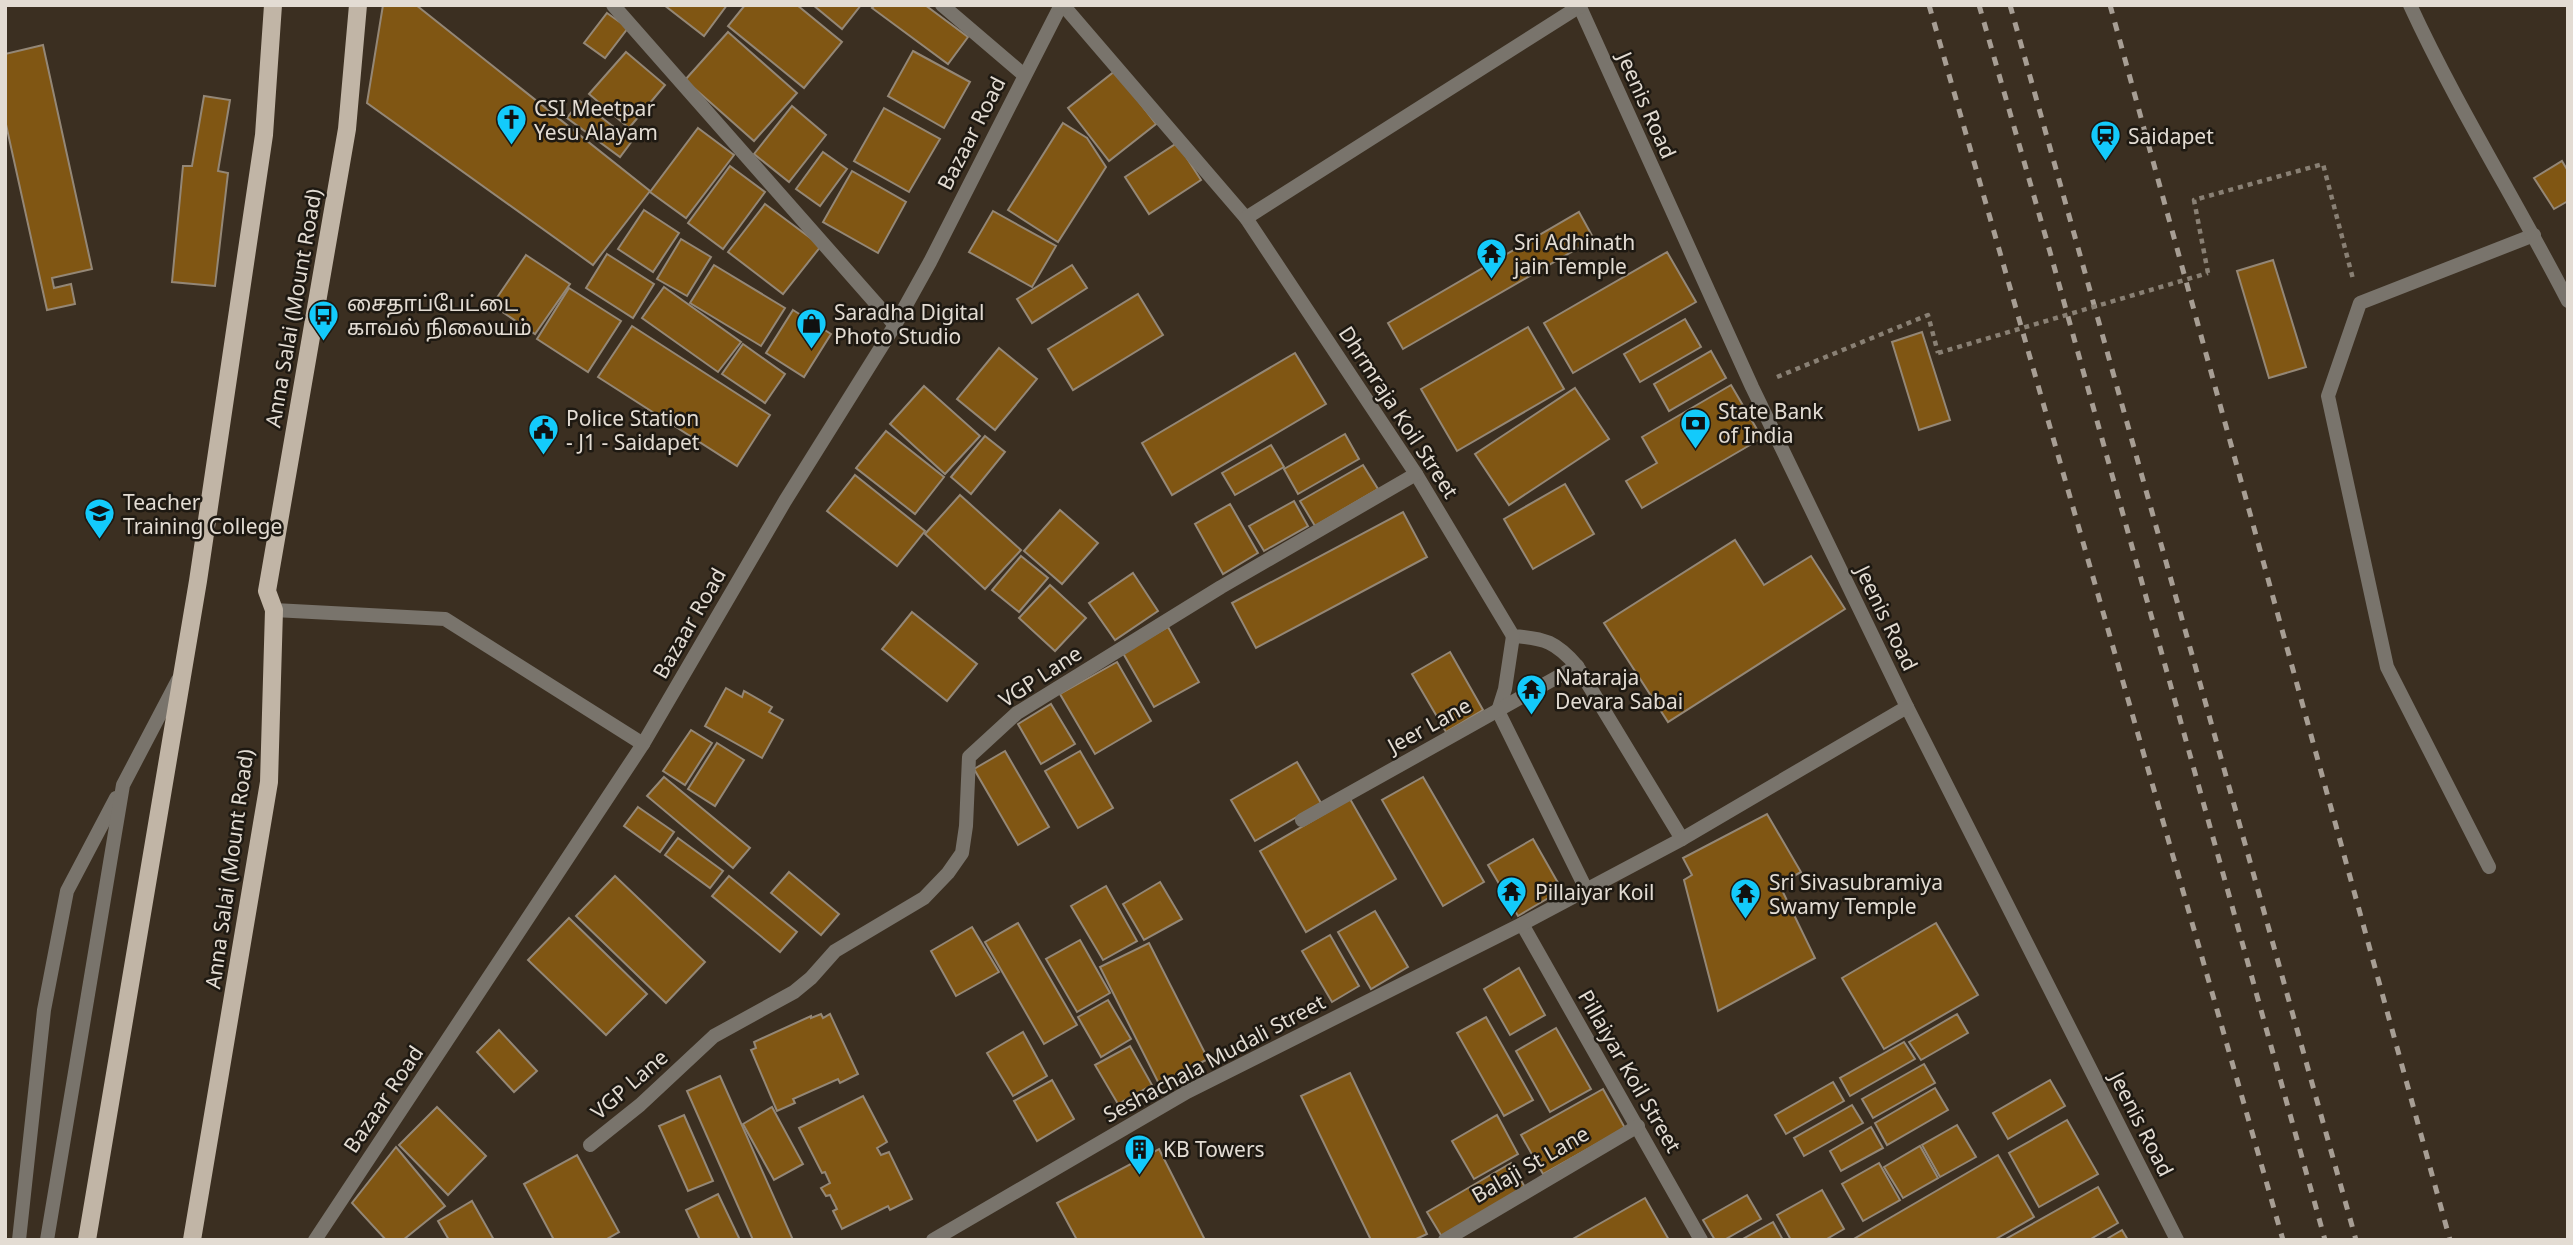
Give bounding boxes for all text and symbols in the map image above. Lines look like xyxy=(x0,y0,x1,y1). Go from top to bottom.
street label: Jeenis Road xyxy=(1610,45,1683,163)
street label: Bazaar Road xyxy=(930,72,1012,194)
place label: CSI Meetpar Yesu Alayam xyxy=(534,94,658,146)
church icon: CSI Meetpar Yesu Alayam xyxy=(494,103,528,147)
station icon: Saidapet xyxy=(2088,119,2122,163)
place label: Saidapet xyxy=(2128,122,2214,150)
street label: Anna Salai (Mount Road) xyxy=(258,186,328,430)
place label: Sri Adhinath jain Temple xyxy=(1512,228,1635,280)
temple icon: Sri Adhinath jain Temple xyxy=(1474,237,1508,281)
place label: சைதாப்பேட்டை காவல் நிலையம் xyxy=(347,289,532,342)
bus stop icon: சைதாப்பேட்டை காவல் நிலையம் xyxy=(307,298,341,342)
place label: Saradha Digital Photo Studio xyxy=(834,298,984,350)
shop icon: Saradha Digital Photo Studio xyxy=(794,307,828,351)
street label: Dhrmraja Koil Street xyxy=(1333,321,1465,504)
place label: State Bank of India xyxy=(1718,397,1824,449)
place label: Police Station - J1 - Saidapet xyxy=(566,404,700,456)
bank icon: State Bank of India xyxy=(1678,406,1712,450)
public building icon: Police Station - J1 - Saidapet xyxy=(526,413,560,457)
place label: Teacher Training College xyxy=(123,488,282,540)
school or university icon: Teacher Training College xyxy=(83,497,117,541)
street label: Jeenis Road xyxy=(1849,559,1925,675)
street label: Bazaar Road xyxy=(646,563,732,683)
street label: VGP Lane xyxy=(993,639,1087,713)
place label: Nataraja Devara Sabai xyxy=(1555,663,1683,715)
temple icon: Nataraja Devara Sabai xyxy=(1515,672,1549,716)
street label: Jeer Lane xyxy=(1381,691,1476,760)
street label: Anna Salai (Mount Road) xyxy=(198,747,260,991)
place label: Sri Sivasubramiya Swamy Temple xyxy=(1769,868,1943,920)
temple icon: Pillaiyar Koil xyxy=(1495,875,1529,919)
temple icon: Sri Sivasubramiya Swamy Temple xyxy=(1729,877,1763,921)
place label: Pillaiyar Koil xyxy=(1535,878,1654,906)
street label: Pillaiyar Koil Street xyxy=(1572,985,1688,1158)
street label: Seshachala Mudali Street xyxy=(1098,987,1330,1128)
street label: Bazaar Road xyxy=(337,1040,429,1158)
street label: VGP Lane xyxy=(585,1043,673,1125)
street label: Jeenis Road xyxy=(2103,1065,2180,1181)
street label: Balaji St Lane xyxy=(1466,1119,1594,1209)
building icon: KB Towers xyxy=(1123,1132,1157,1176)
place label: KB Towers xyxy=(1163,1135,1265,1163)

